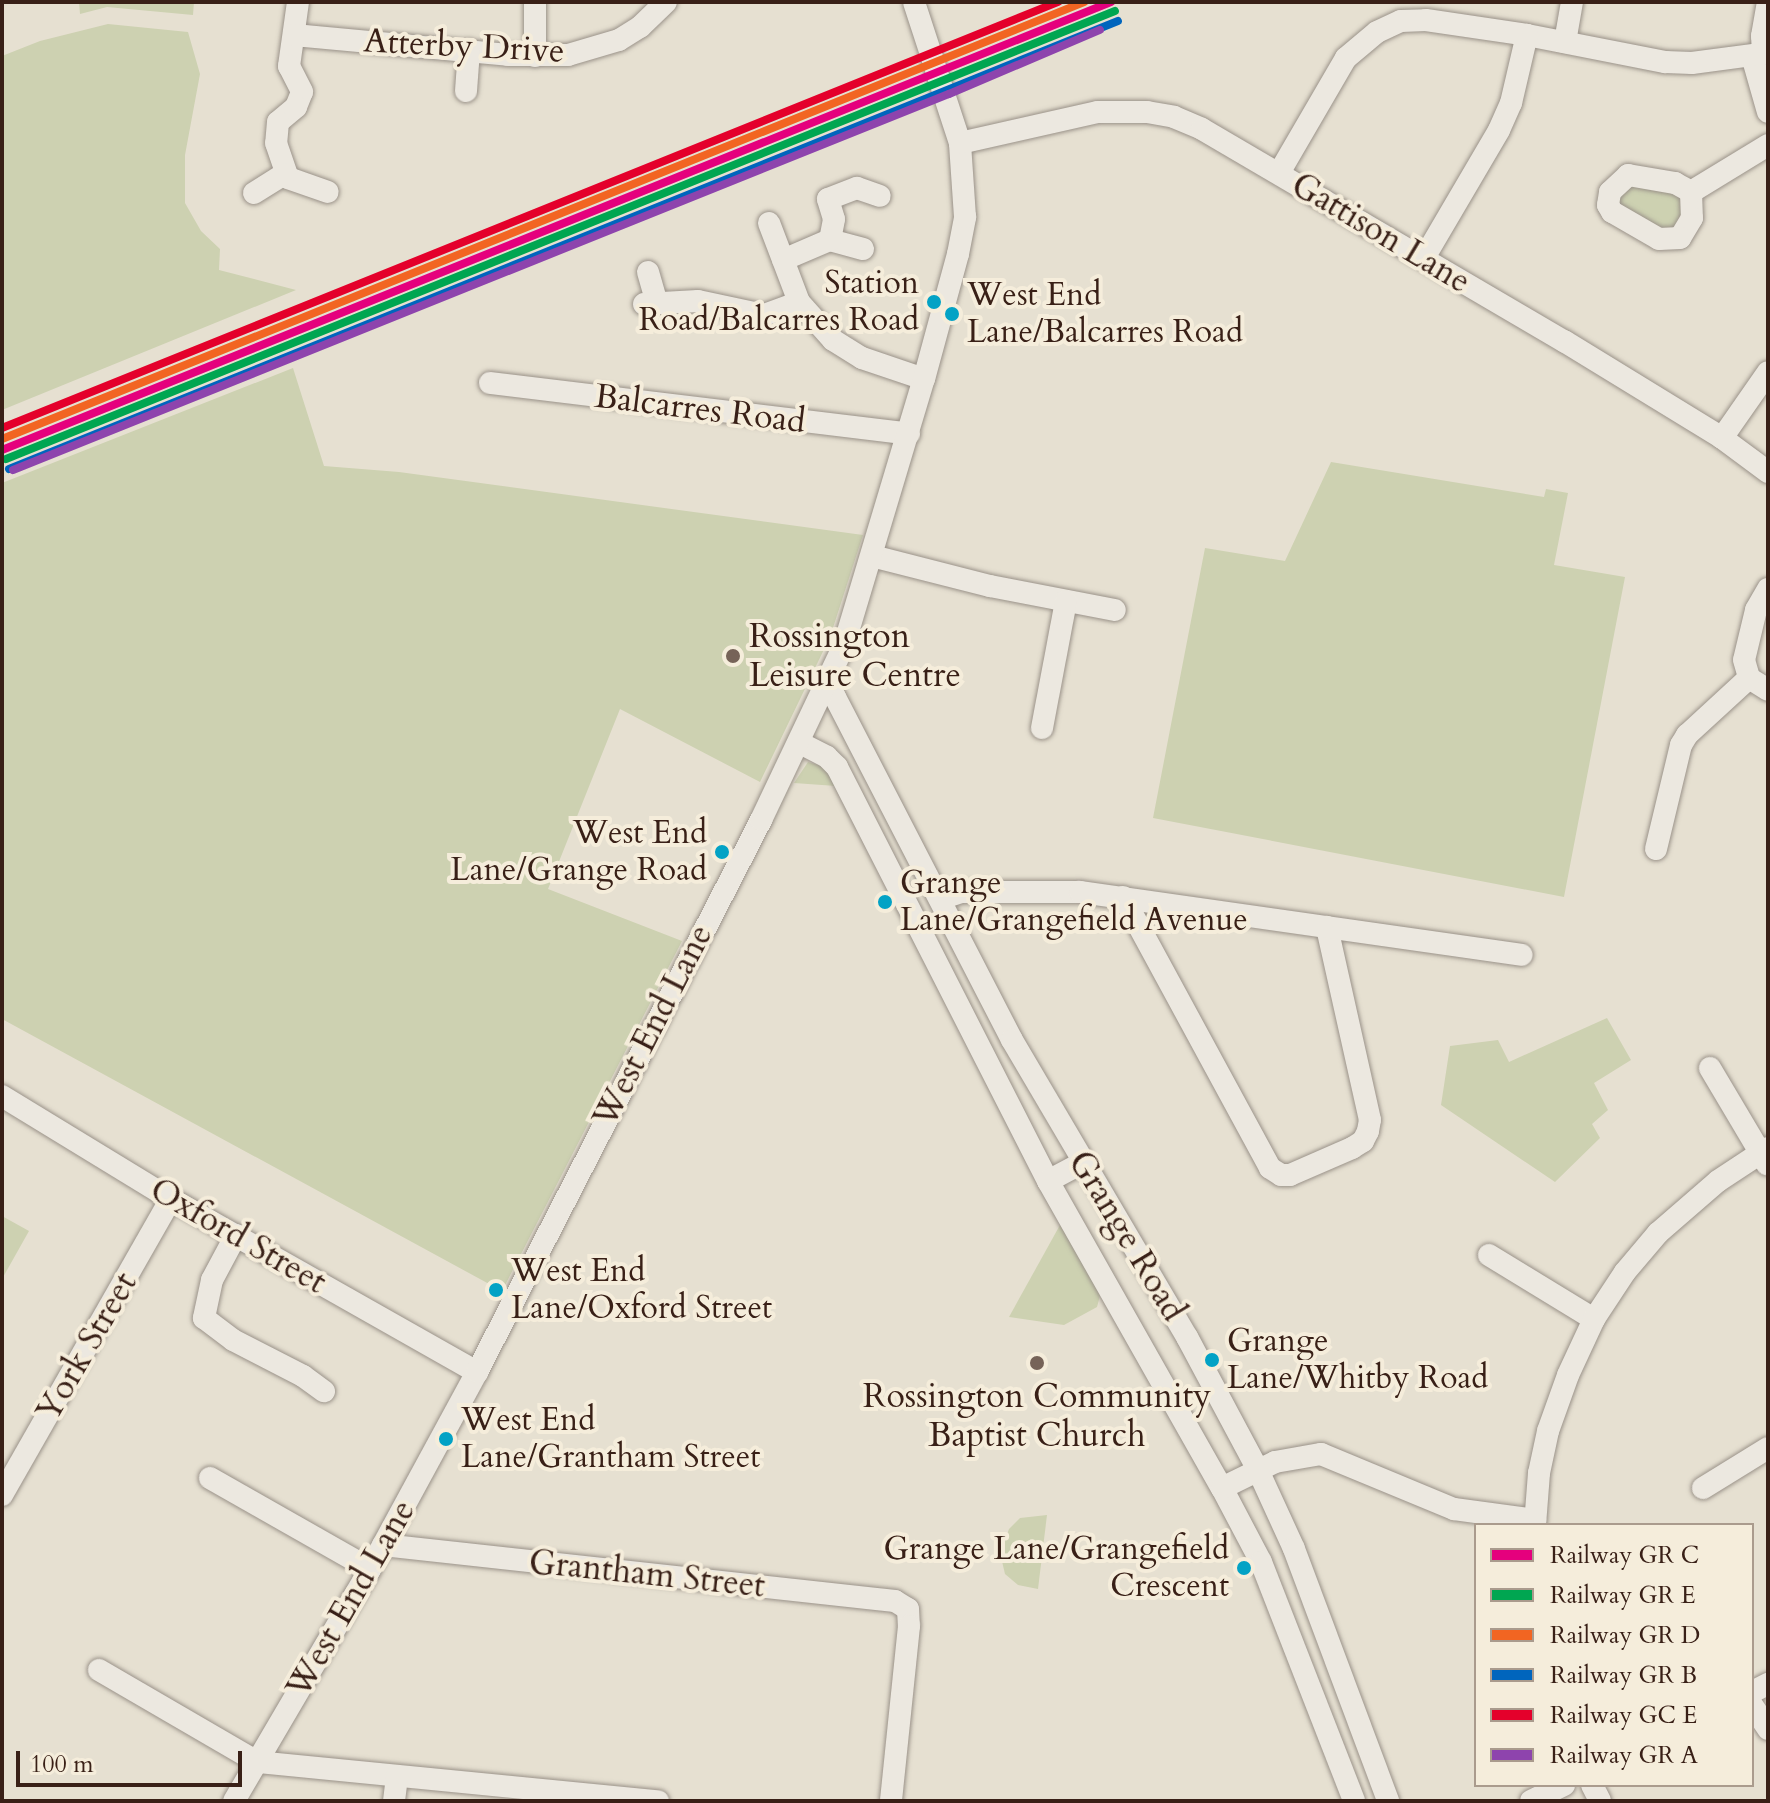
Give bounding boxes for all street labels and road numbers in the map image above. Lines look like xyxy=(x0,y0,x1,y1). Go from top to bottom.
street label: Atterby Drive xyxy=(363,20,565,72)
street label: Gattison Lane xyxy=(1284,164,1478,302)
street label: Balcarres Road xyxy=(592,376,808,442)
street label: West End Lane xyxy=(584,918,722,1134)
street label: Grange Road xyxy=(1060,1143,1194,1329)
street label: Oxford Street xyxy=(143,1169,333,1303)
street label: York Street xyxy=(28,1265,146,1429)
street label: West End Lane xyxy=(278,1493,424,1705)
street label: Grantham Street xyxy=(527,1541,767,1607)

